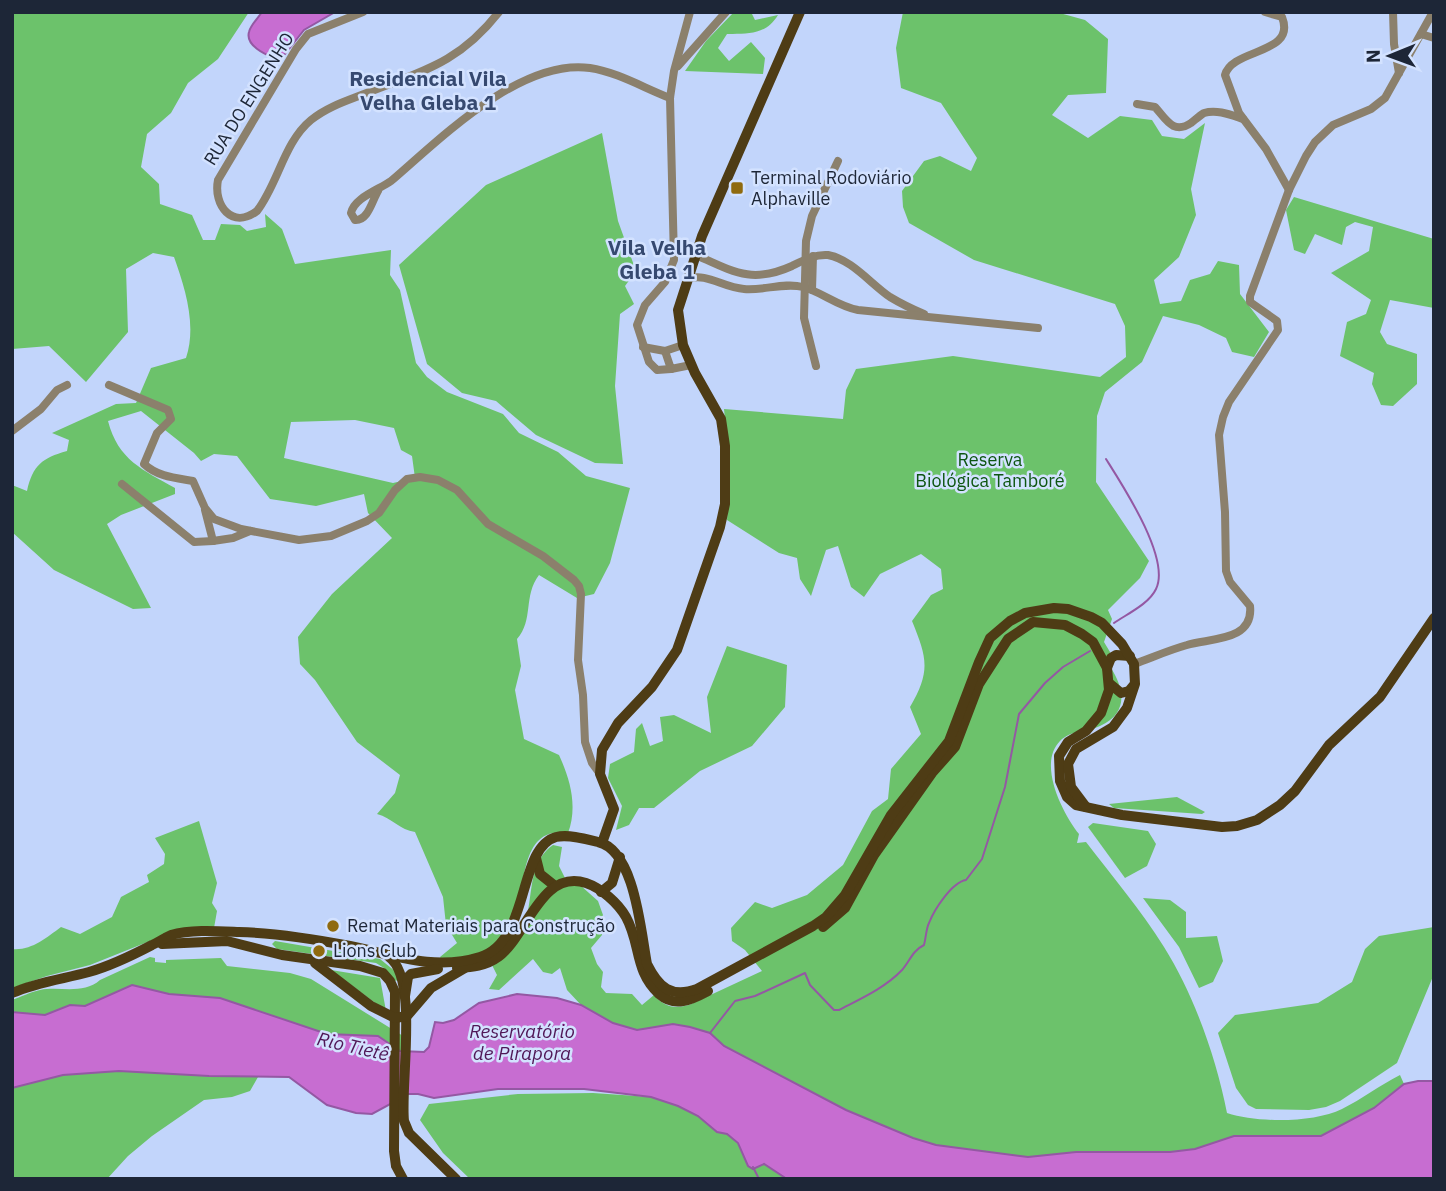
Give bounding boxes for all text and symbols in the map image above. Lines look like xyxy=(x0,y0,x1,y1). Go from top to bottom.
north arrow xyxy=(1355,21,1425,91)
street label: RUA DO ENGENHO xyxy=(198,28,299,170)
text: N xyxy=(1361,49,1385,63)
district label: Residencial Vila Velha Gleba 1 xyxy=(349,64,507,116)
place label: Terminal Rodoviário Alphaville xyxy=(751,166,912,210)
marker: Terminal Rodoviário Alphaville xyxy=(729,180,745,196)
district label: Vila Velha Gleba 1 xyxy=(608,233,706,285)
park label: Reserva Biológica Tamboré xyxy=(915,448,1065,492)
place label: Remat Materiais para Construção xyxy=(347,914,615,937)
marker: Remat Materiais para Construção xyxy=(325,918,341,934)
place label: Lions Club xyxy=(333,939,417,962)
marker: Lions Club xyxy=(311,943,327,959)
water label: Reservatório de Pirapora xyxy=(469,1019,575,1065)
water label: Rio Tietê xyxy=(315,1026,391,1066)

